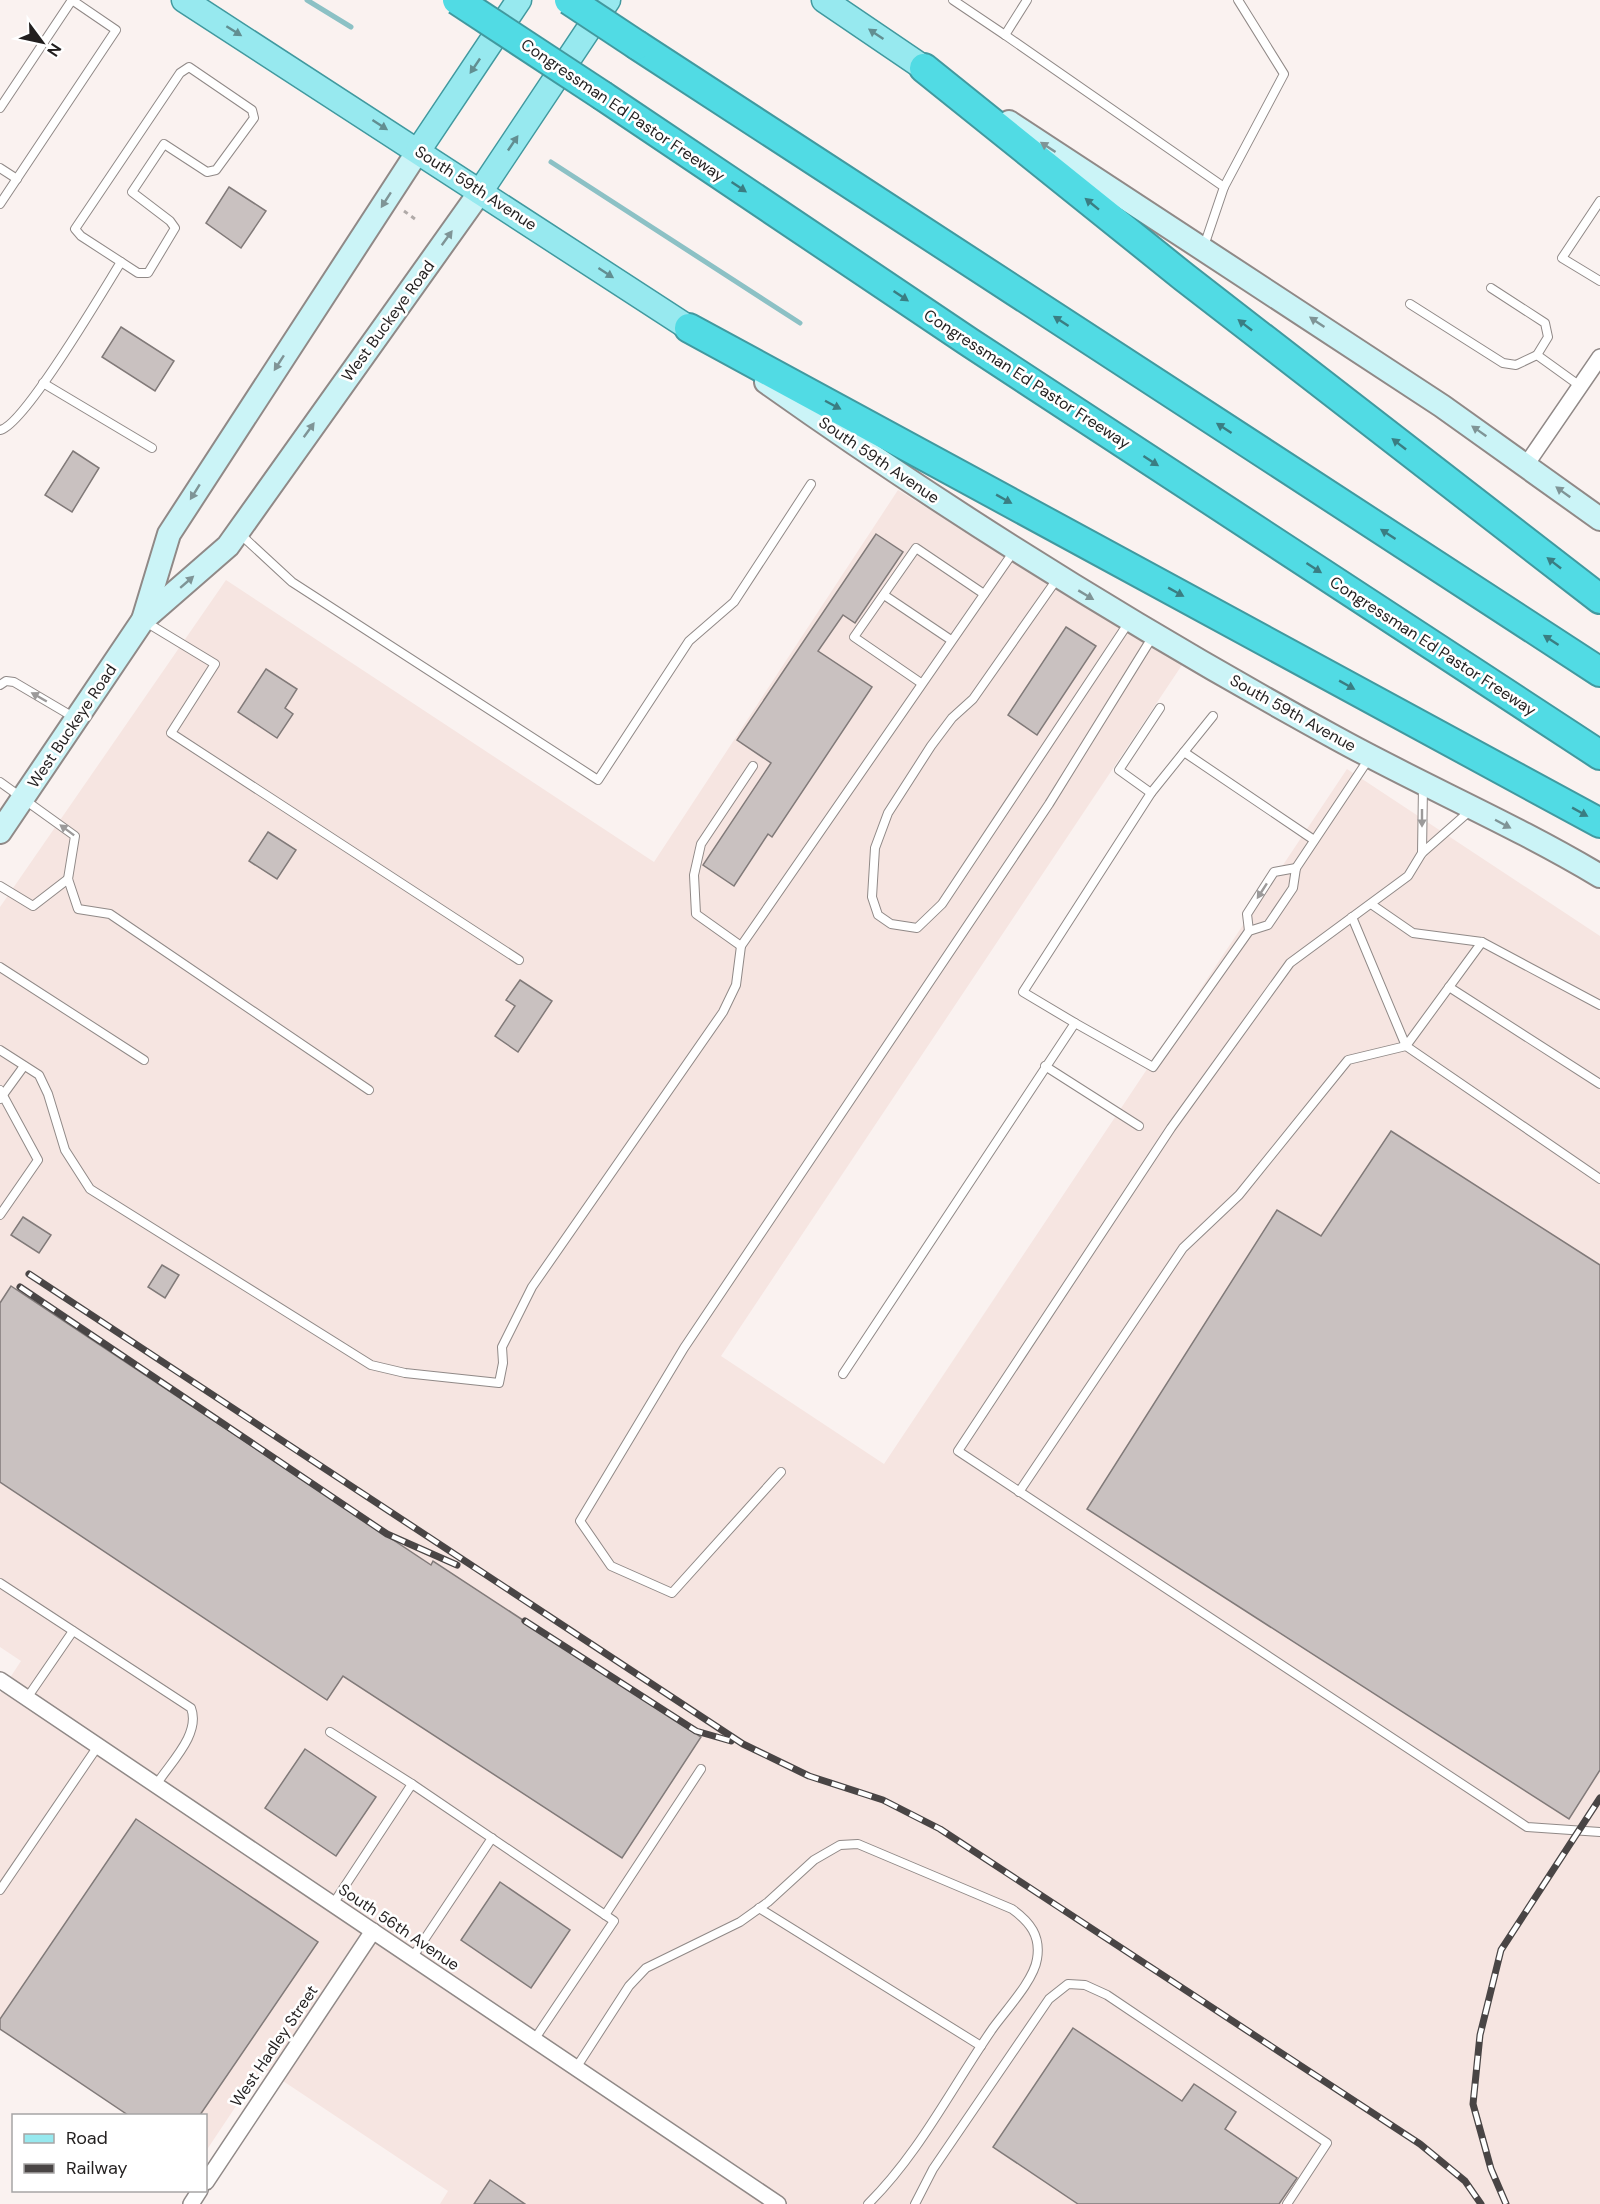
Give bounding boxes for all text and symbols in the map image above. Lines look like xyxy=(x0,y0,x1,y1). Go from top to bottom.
north arrow xyxy=(12,12,72,72)
one-way arrow xyxy=(226,26,242,37)
one-way arrow xyxy=(869,28,885,40)
street label: Congressman Ed Pastor Freeway xyxy=(517,34,729,186)
text: N xyxy=(42,39,66,61)
one-way arrow xyxy=(470,58,481,74)
one-way arrow xyxy=(371,120,388,131)
one-way arrow xyxy=(507,135,518,151)
street label: South 59th Avenue xyxy=(411,141,541,235)
one-way arrow xyxy=(1040,142,1056,153)
one-way arrow xyxy=(731,181,747,192)
one-way arrow xyxy=(381,192,392,208)
one-way arrow xyxy=(1084,198,1100,211)
one-way arrow xyxy=(441,230,453,246)
street label: West Buckeye Road xyxy=(337,256,439,386)
one-way arrow xyxy=(598,268,614,279)
one-way arrow xyxy=(893,290,909,301)
street label: Congressman Ed Pastor Freeway xyxy=(920,304,1134,454)
one-way arrow xyxy=(1053,316,1069,327)
one-way arrow xyxy=(1309,317,1325,328)
one-way arrow xyxy=(1237,318,1253,331)
one-way arrow xyxy=(273,354,285,370)
one-way arrow xyxy=(825,400,842,410)
street label: South 59th Avenue xyxy=(815,412,943,508)
one-way arrow xyxy=(1216,422,1232,433)
one-way arrow xyxy=(303,423,315,439)
one-way arrow xyxy=(1471,425,1487,437)
one-way arrow xyxy=(1392,438,1407,450)
one-way arrow xyxy=(1143,455,1159,467)
one-way arrow xyxy=(189,484,200,501)
one-way arrow xyxy=(1556,486,1571,498)
one-way arrow xyxy=(996,494,1013,504)
one-way arrow xyxy=(1380,528,1396,540)
one-way arrow xyxy=(1546,556,1562,569)
one-way arrow xyxy=(1306,562,1322,574)
street label: Congressman Ed Pastor Freeway xyxy=(1326,571,1540,721)
one-way arrow xyxy=(179,576,194,589)
one-way arrow xyxy=(1167,587,1184,597)
one-way arrow xyxy=(1078,589,1094,600)
one-way arrow xyxy=(1543,635,1559,646)
street label: West Buckeye Road xyxy=(23,660,121,792)
street label: South 59th Avenue xyxy=(1226,670,1360,756)
one-way arrow xyxy=(1339,680,1356,690)
one-way arrow xyxy=(31,691,47,702)
one-way arrow xyxy=(1572,807,1589,817)
one-way arrow xyxy=(1418,808,1427,827)
one-way arrow xyxy=(1494,819,1511,829)
one-way arrow xyxy=(59,824,74,836)
one-way arrow xyxy=(1256,882,1268,898)
street label: South 56th Avenue xyxy=(334,1879,464,1975)
street label: West Hadley Street xyxy=(225,1981,323,2111)
legend xyxy=(12,2114,207,2192)
text: Road xyxy=(66,2126,108,2150)
text: Railway xyxy=(66,2156,128,2180)

